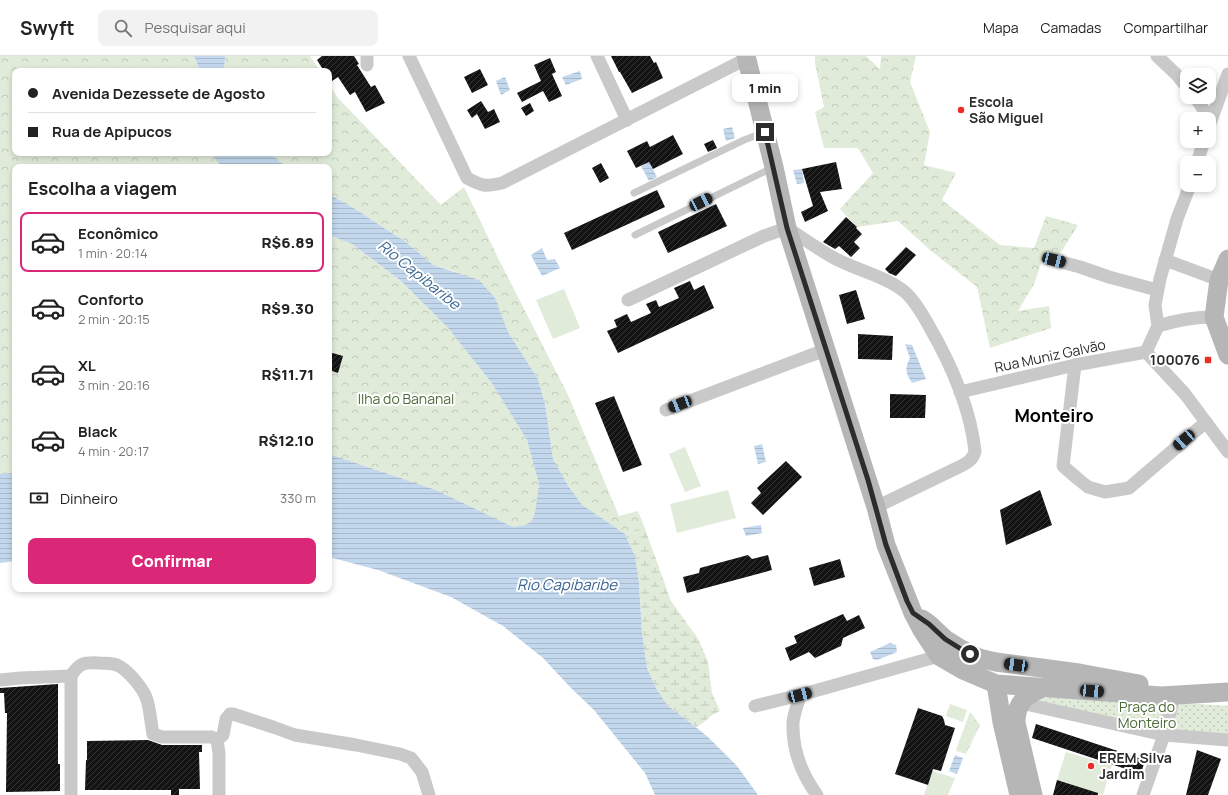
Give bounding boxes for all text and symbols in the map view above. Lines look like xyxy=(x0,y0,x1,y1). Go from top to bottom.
search box xyxy=(98,10,378,46)
text: Swyft xyxy=(20,15,74,41)
icon: search xyxy=(112,17,134,39)
text: Pesquisar aqui xyxy=(144,17,246,38)
text: Mapa xyxy=(983,18,1019,37)
text: Camadas xyxy=(1041,18,1101,37)
text: Compartilhar xyxy=(1123,18,1208,37)
map controls xyxy=(1180,68,1216,192)
button: layers xyxy=(1180,68,1216,104)
callout: 1 min xyxy=(732,74,798,102)
text: 1 min xyxy=(749,79,781,97)
text: Avenida Dezessete de Agosto xyxy=(52,83,265,104)
place label: Escola São Miguel xyxy=(969,92,1043,127)
marker: Escola São Miguel xyxy=(956,105,966,115)
button: + xyxy=(1180,112,1216,148)
text: Rua de Apipucos xyxy=(52,121,172,142)
route end xyxy=(756,123,774,141)
button: − xyxy=(1180,156,1216,192)
text: Escolha a viagem xyxy=(28,176,177,200)
car xyxy=(688,191,714,213)
text: Econômico xyxy=(78,223,158,244)
icon: car xyxy=(30,224,66,260)
text: R$6.89 xyxy=(262,232,314,253)
water label: Rio Capibaribe xyxy=(374,235,466,315)
text: 1 min · 20:14 xyxy=(78,244,148,262)
car xyxy=(1041,251,1067,269)
text: Conforto xyxy=(78,289,144,310)
icon: car xyxy=(30,290,66,326)
text: R$9.30 xyxy=(261,298,314,319)
text: 2 min · 20:15 xyxy=(78,310,150,328)
street label: Rua Muniz Galvão xyxy=(993,334,1107,377)
place label: 100076 xyxy=(1150,350,1200,369)
text: XL xyxy=(78,355,96,376)
marker: 100076 xyxy=(1203,355,1213,365)
icon: car xyxy=(30,356,66,392)
text: R$11.71 xyxy=(262,364,314,385)
text: 3 min · 20:16 xyxy=(78,376,150,394)
park label: Ilha do Bananal xyxy=(358,389,454,408)
car xyxy=(667,394,693,414)
district label: Monteiro xyxy=(1014,403,1094,427)
text: Black xyxy=(78,421,117,442)
icon: car xyxy=(30,422,66,458)
car xyxy=(1171,428,1197,452)
text: R$12.10 xyxy=(259,430,314,451)
text: 4 min · 20:17 xyxy=(78,442,149,460)
icon: cash xyxy=(28,487,50,509)
text: Dinheiro xyxy=(60,488,118,509)
text: 330 m xyxy=(280,489,316,507)
button: Confirmar xyxy=(28,538,316,584)
water label: Rio Capibaribe xyxy=(517,574,618,595)
route start xyxy=(961,645,979,663)
car xyxy=(1003,657,1029,673)
car xyxy=(1080,684,1104,698)
car xyxy=(787,686,813,704)
park label: Praça do Monteiro xyxy=(1118,697,1176,732)
place label: EREM Silva Jardim xyxy=(1099,748,1172,783)
marker: EREM Silva Jardim xyxy=(1086,761,1096,771)

